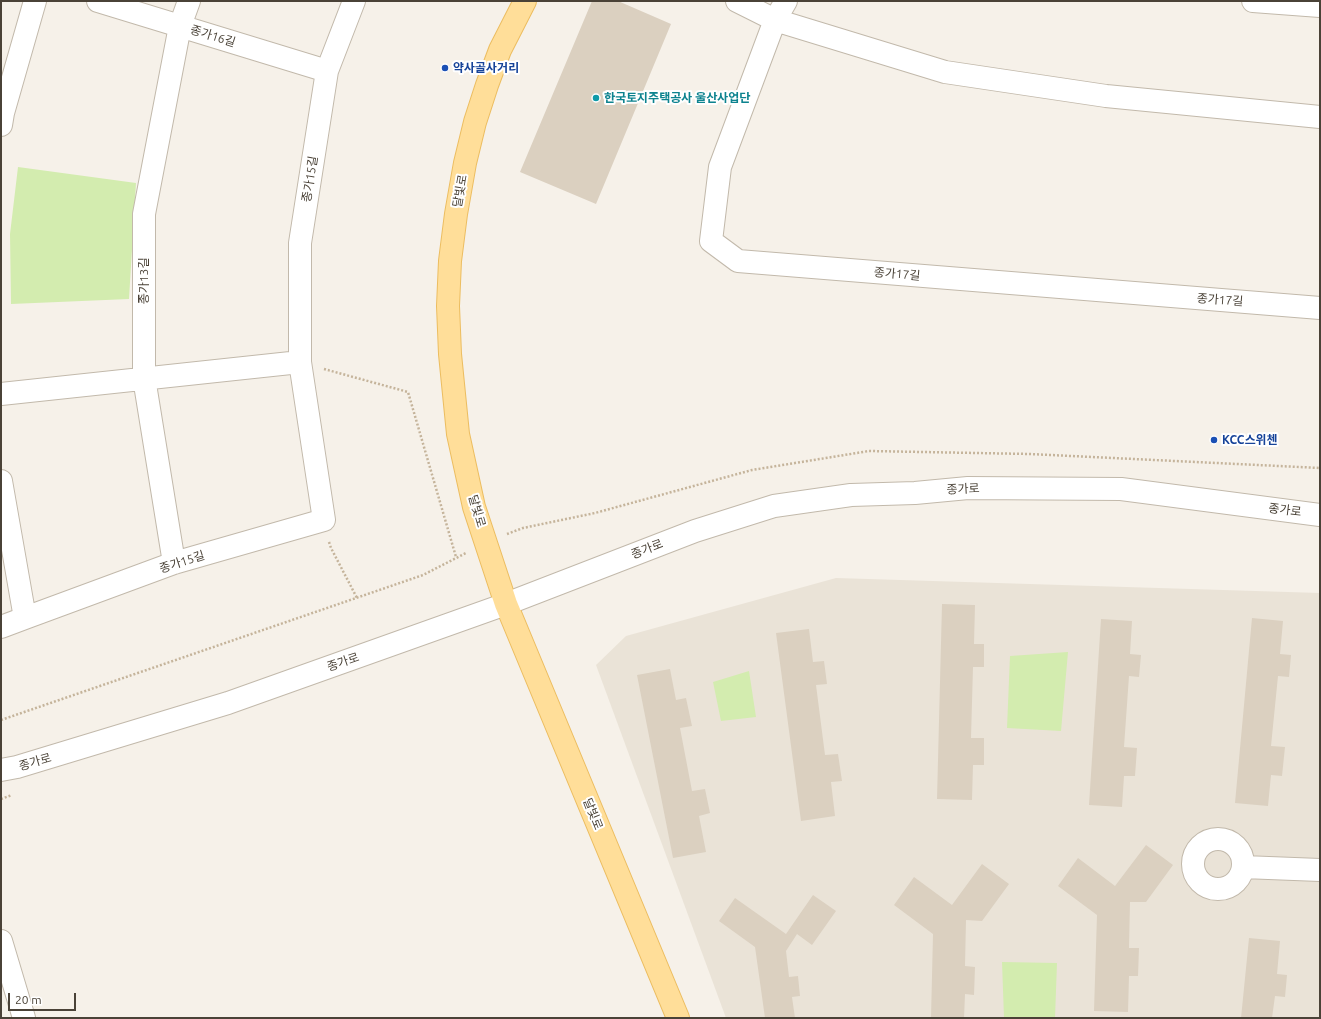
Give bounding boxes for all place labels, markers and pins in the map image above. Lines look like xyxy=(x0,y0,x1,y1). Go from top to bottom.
place label: 약사골사거리 xyxy=(453,61,519,75)
marker: 약사골사거리 xyxy=(440,63,450,73)
place label: 한국토지주택공사 울산사업단 xyxy=(604,91,750,105)
marker: 한국토지주택공사 울산사업단 xyxy=(591,93,601,103)
place label: KCC스위첸 xyxy=(1222,433,1278,447)
marker: KCC스위첸 xyxy=(1209,435,1219,445)

